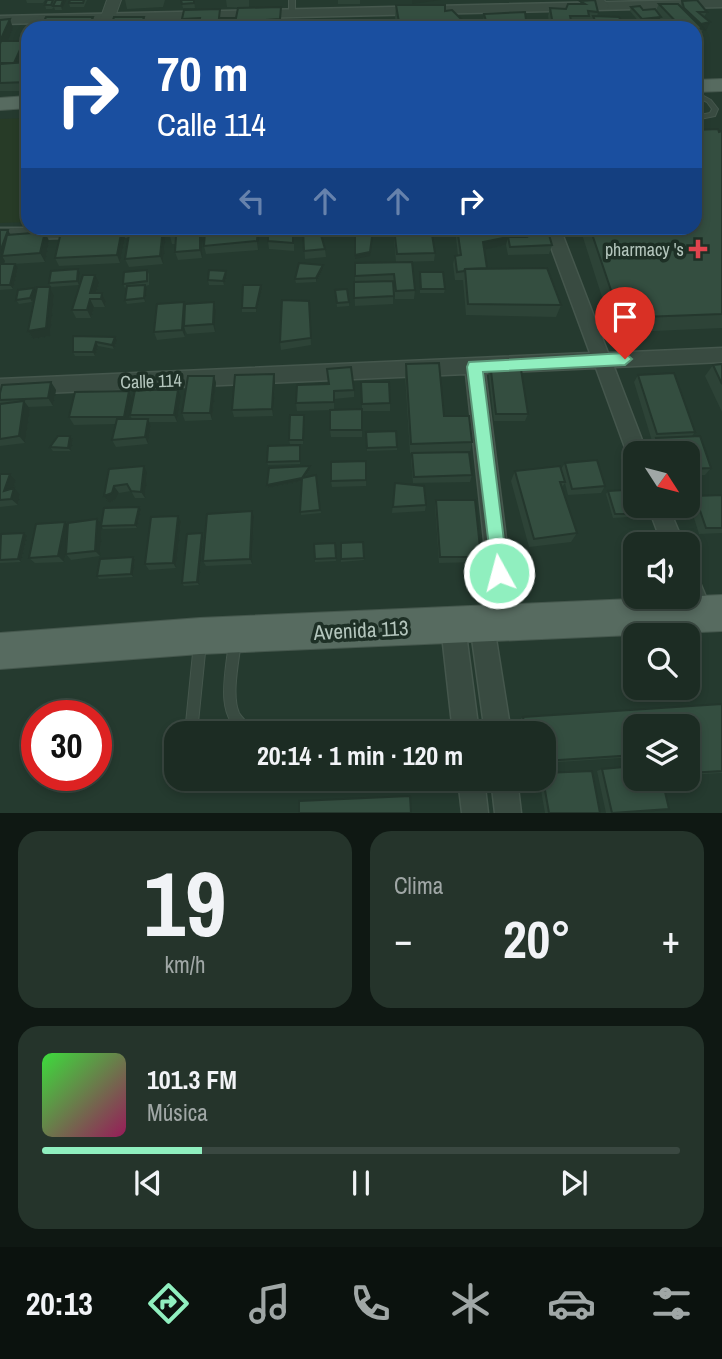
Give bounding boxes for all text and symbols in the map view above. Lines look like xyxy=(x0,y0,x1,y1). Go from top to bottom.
text: 70 m xyxy=(157,40,249,106)
icon: right xyxy=(42,49,133,140)
text: Calle 114 xyxy=(157,103,266,146)
icon: left xyxy=(233,182,271,220)
icon: ahead xyxy=(306,182,344,220)
icon: ahead xyxy=(379,182,417,220)
icon: right xyxy=(452,182,490,220)
place label: pharmacy 's xyxy=(605,237,684,262)
marker: pharmacy 's xyxy=(690,241,706,257)
pin xyxy=(595,287,655,359)
icon: arrive xyxy=(606,298,644,336)
street label: Calle 114 xyxy=(120,367,182,395)
north arrow xyxy=(623,441,700,518)
map controls xyxy=(623,441,700,791)
button: sound xyxy=(623,532,700,609)
position arrow xyxy=(462,536,536,610)
street label: Avenida 113 xyxy=(312,613,409,647)
button: search xyxy=(623,623,700,700)
speed limit sign: 30 xyxy=(21,700,112,791)
button: layers xyxy=(623,714,700,791)
text: 20:14 · 1 min · 120 m xyxy=(257,738,463,773)
text: 19 xyxy=(144,842,227,964)
text: Clima xyxy=(394,870,443,901)
text: 20° xyxy=(503,904,571,974)
text: − xyxy=(394,914,412,965)
text: + xyxy=(662,914,680,965)
text: km/h xyxy=(165,949,205,980)
text: 101.3 FM xyxy=(147,1062,237,1097)
text: Música xyxy=(147,1097,208,1128)
icon: previous xyxy=(129,1164,167,1202)
icon: pause xyxy=(342,1164,380,1202)
icon: next xyxy=(555,1164,593,1202)
icon: directions xyxy=(144,1279,193,1328)
icon: music xyxy=(245,1279,294,1328)
icon: phone xyxy=(346,1279,395,1328)
icon: climate xyxy=(446,1279,495,1328)
icon: car xyxy=(547,1279,596,1328)
icon: filters xyxy=(647,1279,696,1328)
text: 20:13 xyxy=(26,1282,93,1325)

